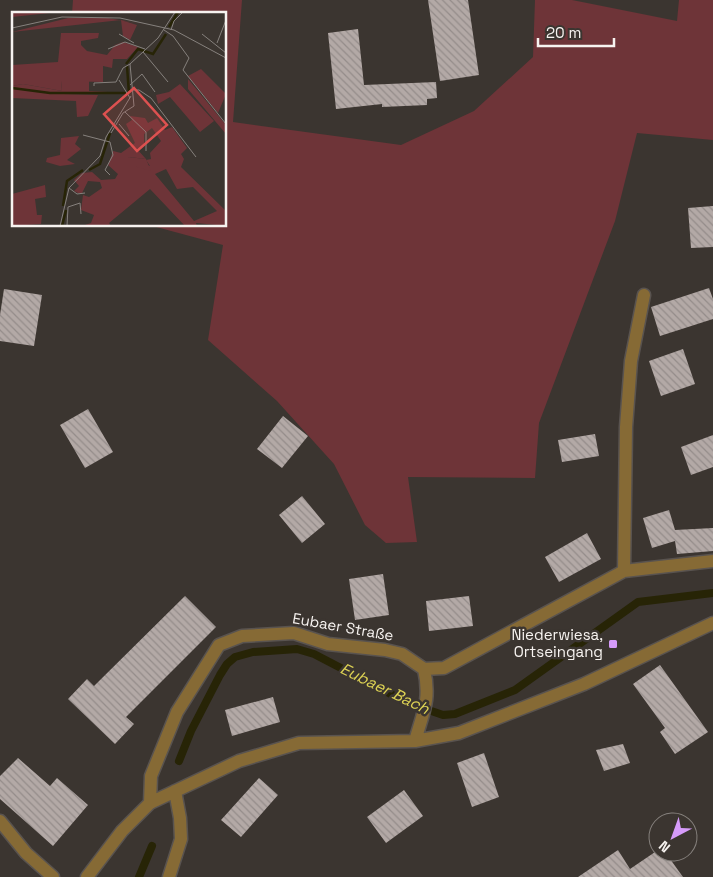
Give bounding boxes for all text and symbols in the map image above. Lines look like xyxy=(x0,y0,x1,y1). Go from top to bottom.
inset map xyxy=(12,12,226,226)
scale bar xyxy=(538,15,614,47)
text: 20 m xyxy=(546,23,581,42)
street label: Eubaer Straße xyxy=(291,608,395,645)
place label: Niederwiesa, Ortseingang xyxy=(511,625,603,661)
marker: Niederwiesa, Ortseingang xyxy=(607,638,619,650)
water label: Eubaer Bach xyxy=(337,658,434,720)
north arrow xyxy=(648,812,698,862)
text: N xyxy=(655,837,674,857)

